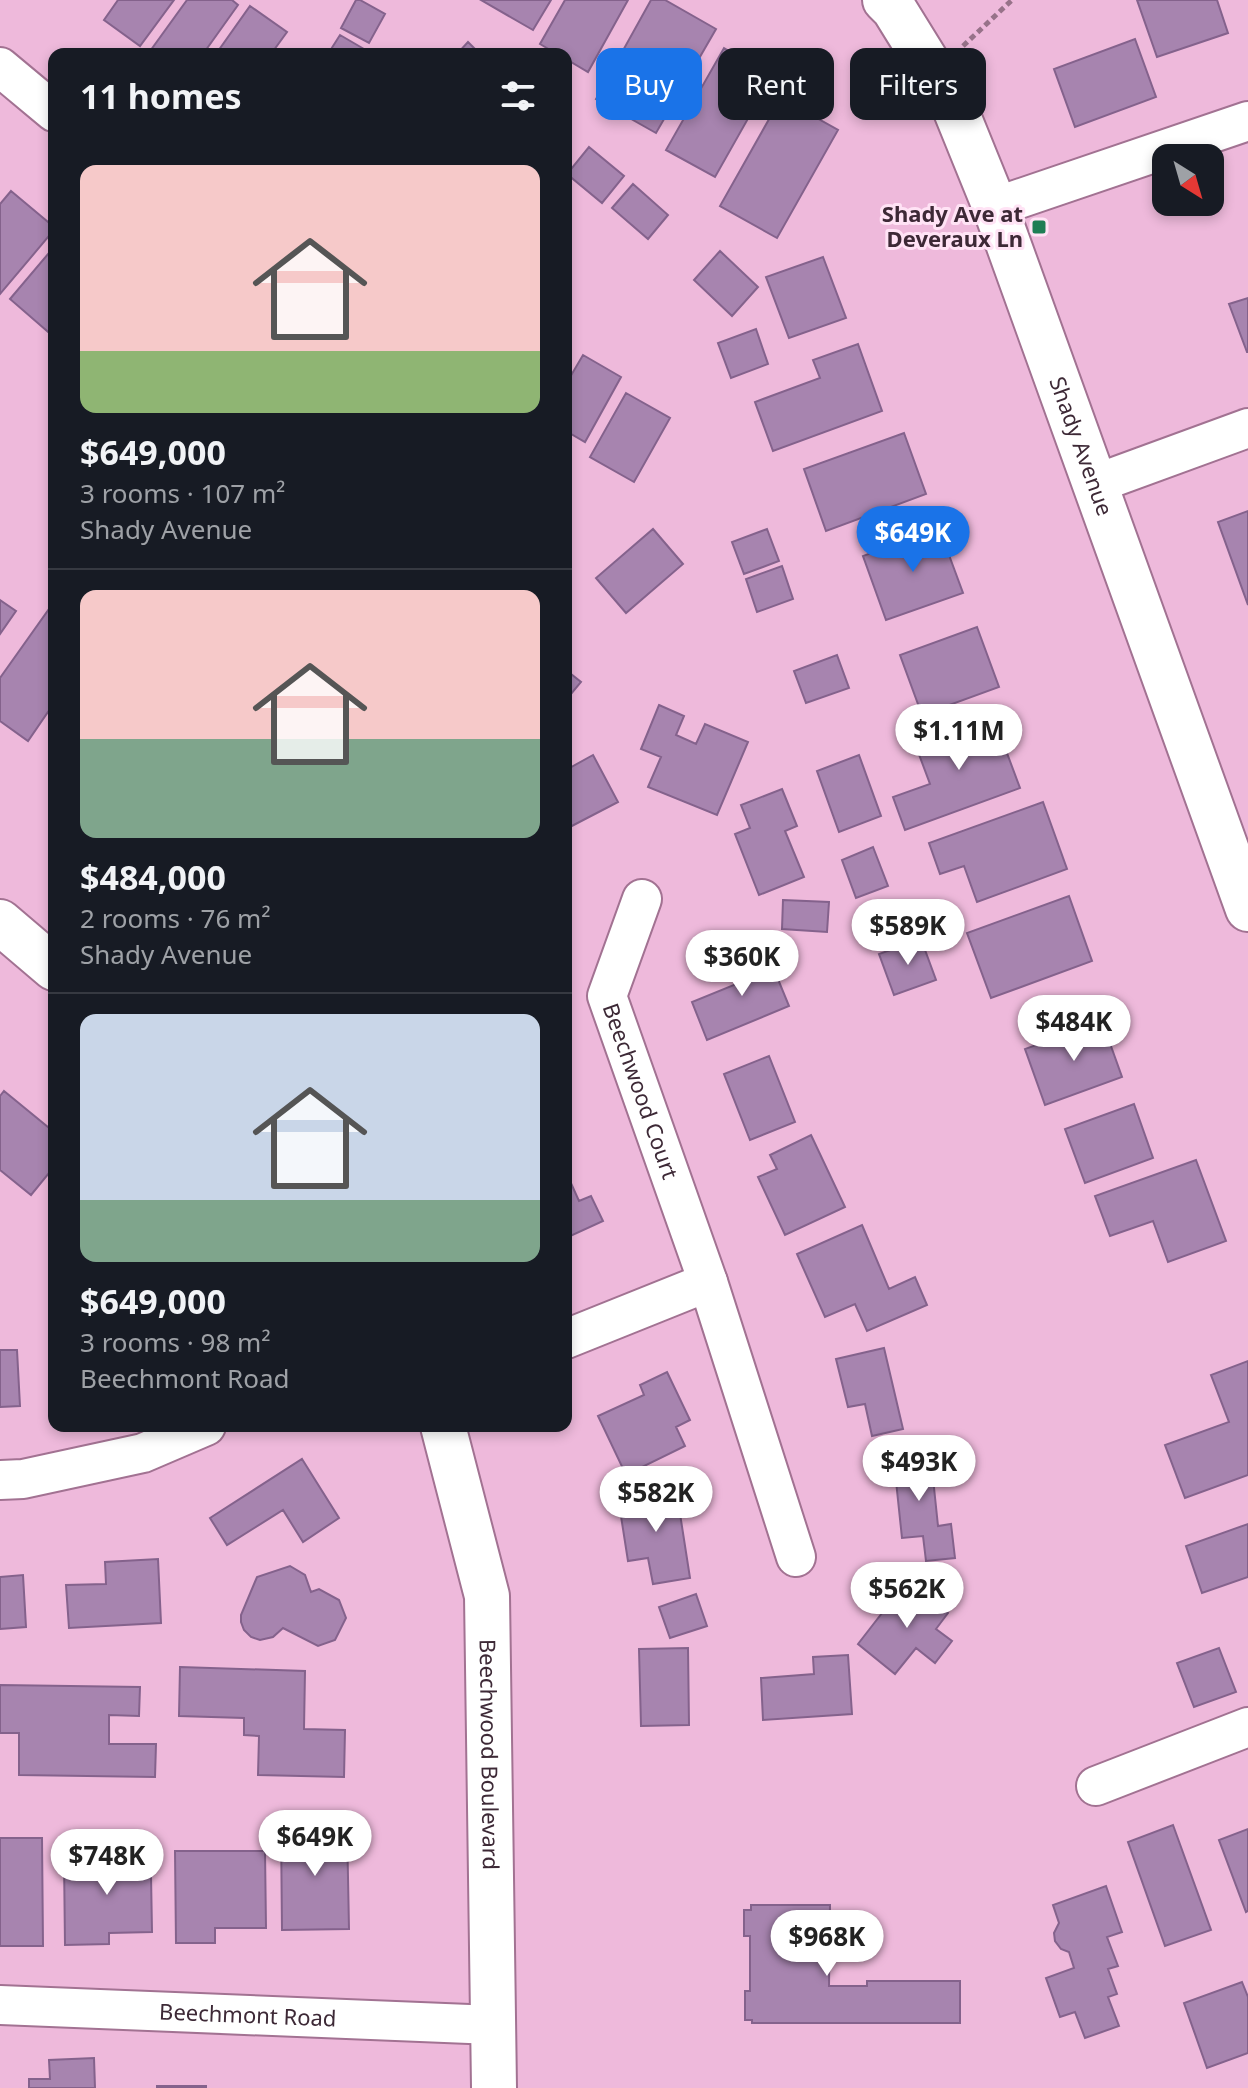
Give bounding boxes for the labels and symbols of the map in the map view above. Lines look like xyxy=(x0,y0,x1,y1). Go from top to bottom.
north arrow xyxy=(1152,144,1224,216)
place label: Shady Ave at Deveraux Ln xyxy=(882,198,1023,253)
marker: Shady Ave at Deveraux Ln xyxy=(1030,218,1048,236)
street label: Shady Avenue xyxy=(1043,372,1121,520)
pin: $649K xyxy=(857,506,969,574)
pin: $1.11M xyxy=(894,704,1024,772)
pin: $589K xyxy=(852,899,964,967)
pin: $360K xyxy=(686,930,798,998)
pin: $484K xyxy=(1018,995,1130,1063)
street label: Beechwood Court xyxy=(597,999,686,1183)
pin: $493K xyxy=(863,1435,975,1503)
pin: $582K xyxy=(600,1466,712,1534)
pin: $562K xyxy=(851,1562,963,1630)
street label: Beechwood Boulevard xyxy=(474,1639,507,1870)
pin: $649K xyxy=(259,1810,371,1878)
pin: $748K xyxy=(51,1829,163,1897)
pin: $968K xyxy=(771,1910,883,1978)
street label: Beechmont Road xyxy=(159,1995,337,2033)

